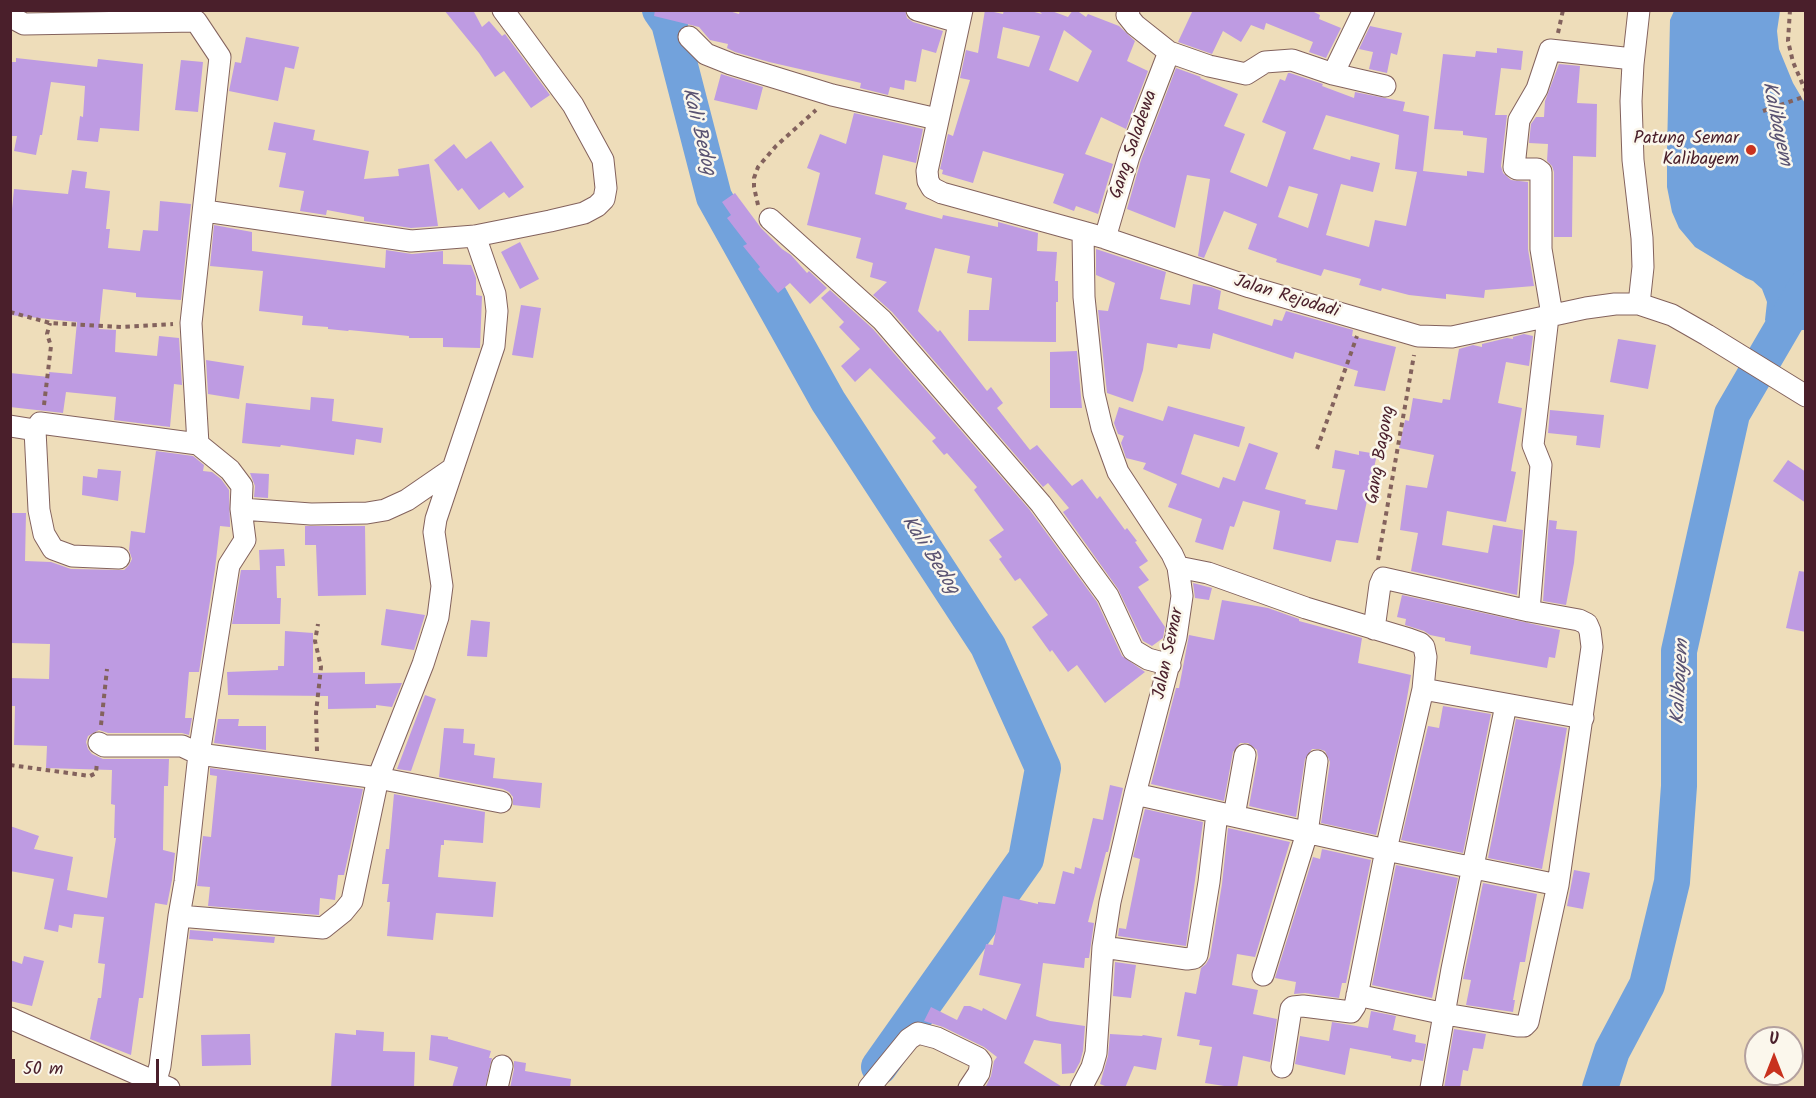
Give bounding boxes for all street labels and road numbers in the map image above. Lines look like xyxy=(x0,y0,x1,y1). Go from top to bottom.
street label: Gang Saladewa xyxy=(1106,88,1164,202)
street label: Jalan Rejodadi xyxy=(1231,272,1341,324)
street label: Gang Bagong xyxy=(1363,404,1401,506)
street label: Jalan Semar xyxy=(1150,606,1190,702)

